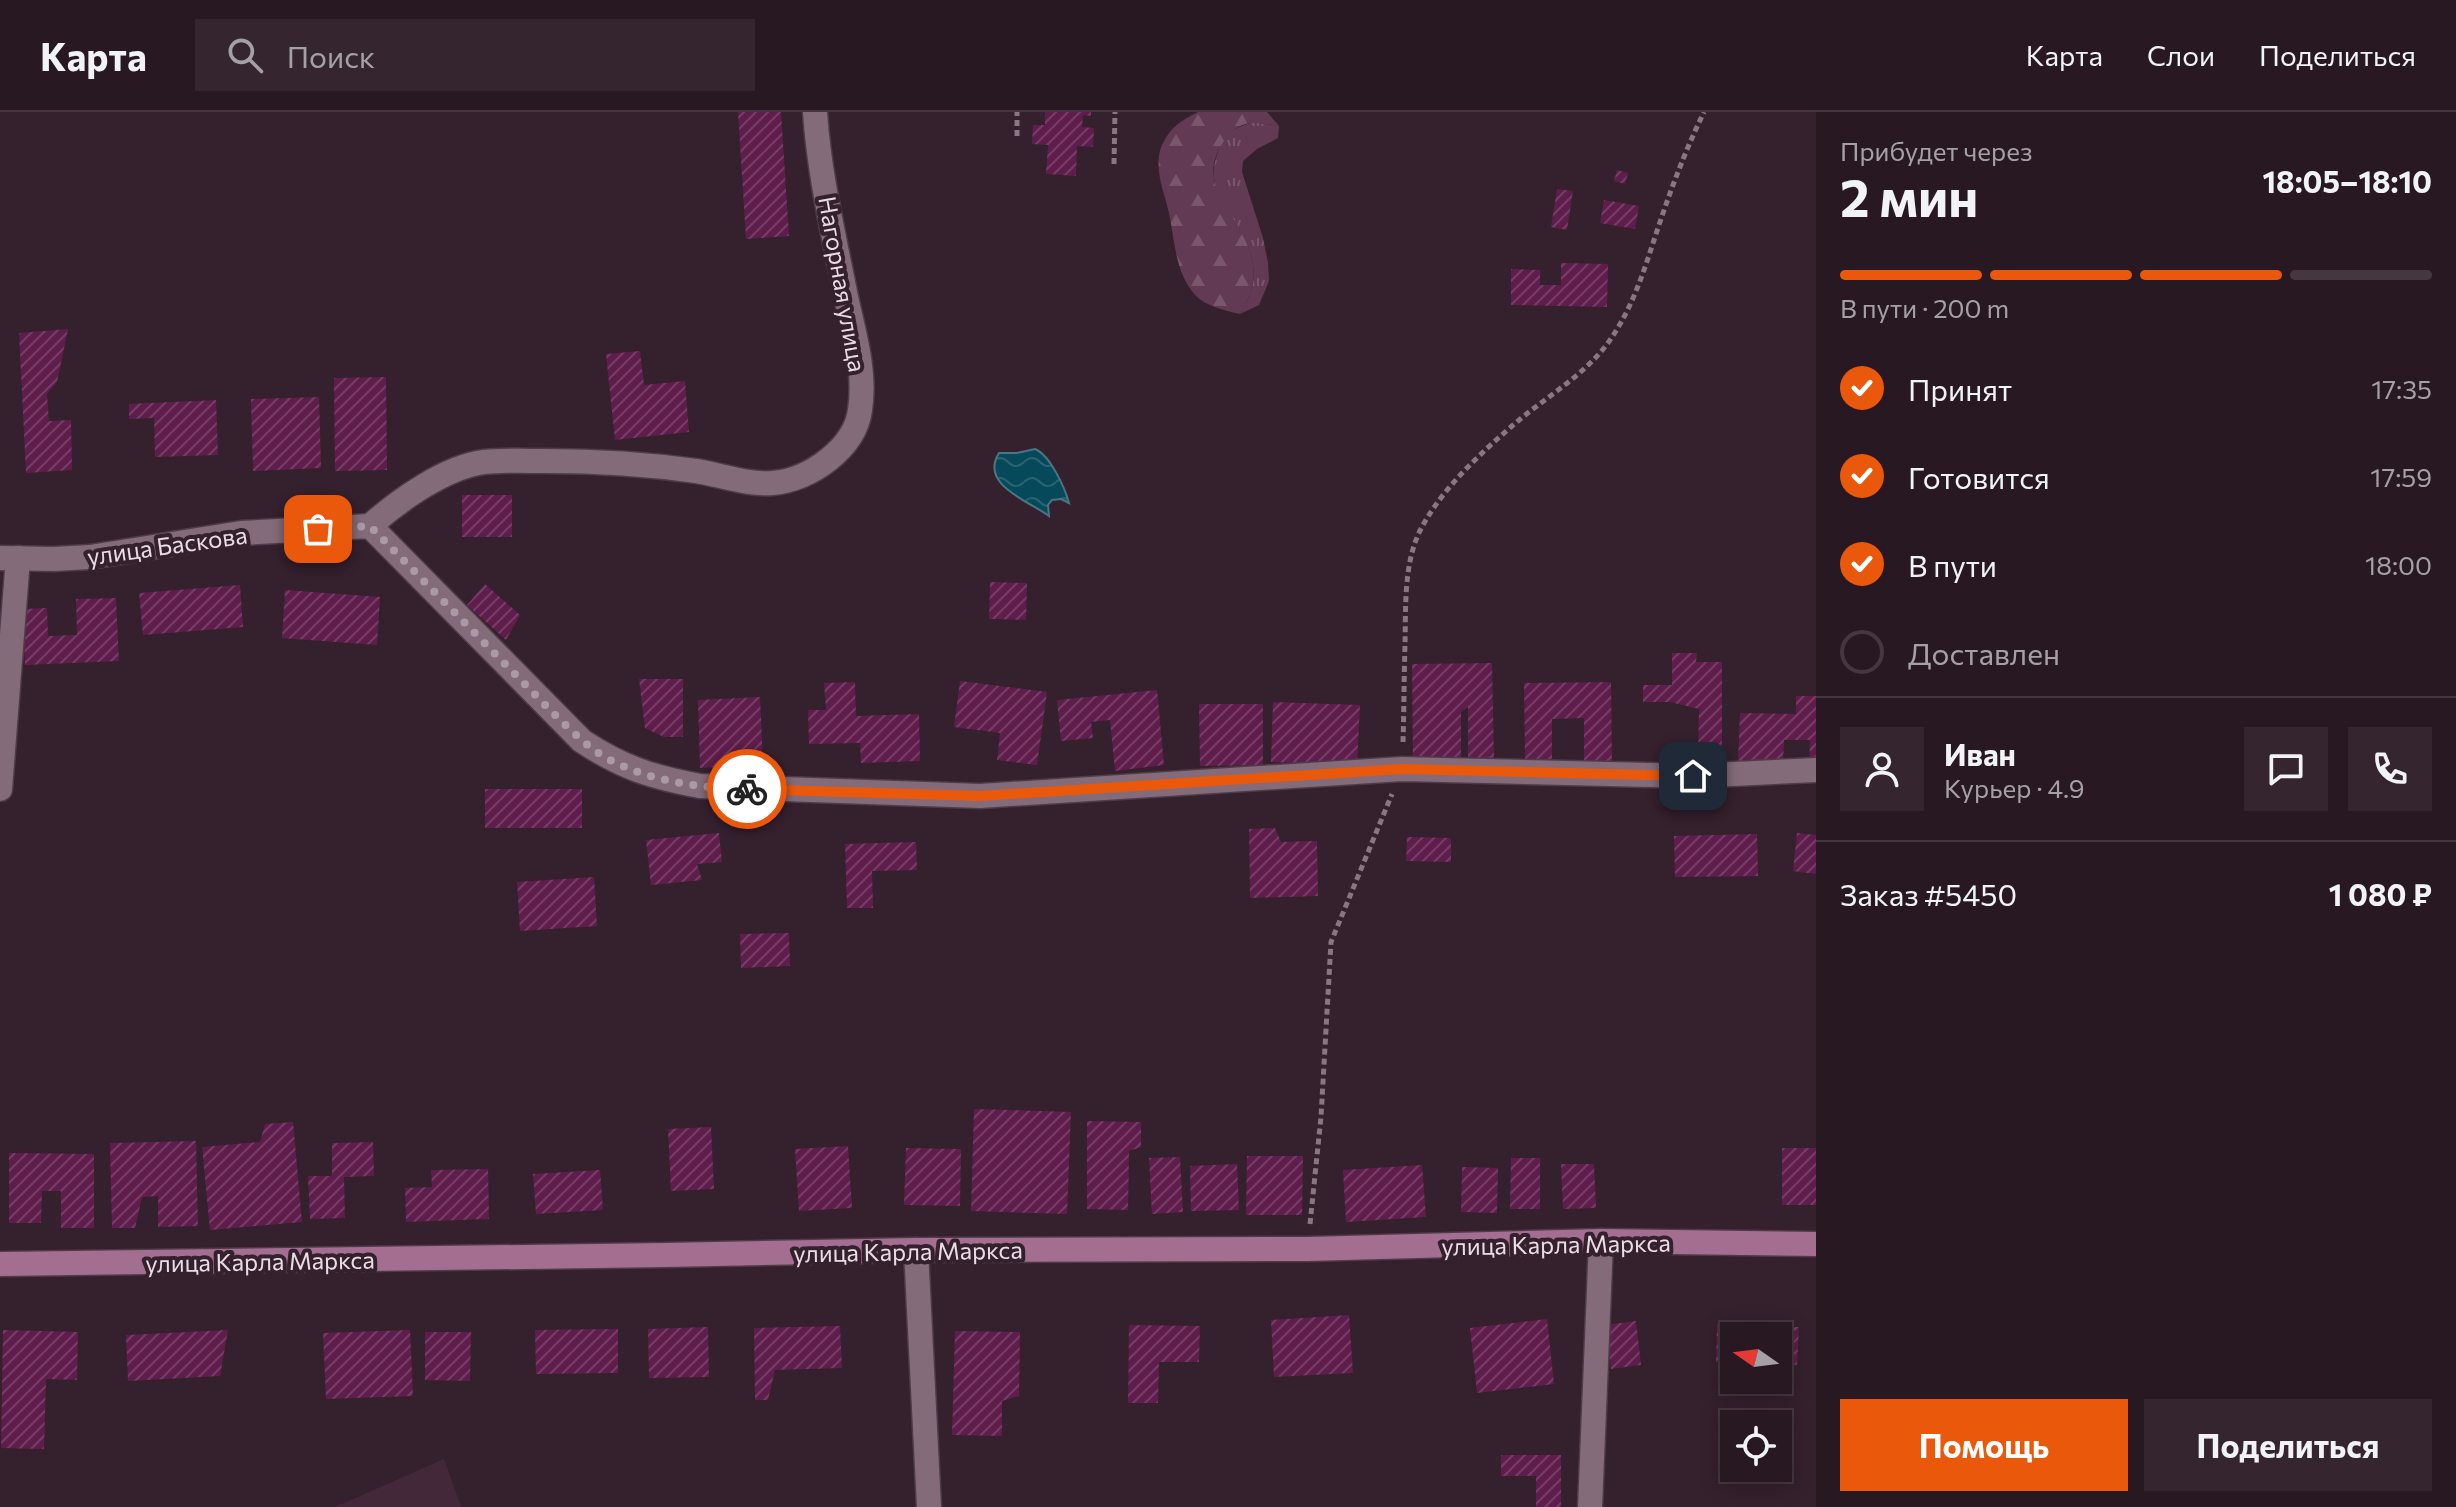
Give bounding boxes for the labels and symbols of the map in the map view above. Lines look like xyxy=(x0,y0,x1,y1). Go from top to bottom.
street label: Нагорная улица xyxy=(813,194,873,374)
pin xyxy=(284,495,352,563)
street label: улица Баскова xyxy=(85,519,249,571)
pin xyxy=(1659,742,1727,810)
courier xyxy=(707,749,787,829)
street label: улица Карла Маркса xyxy=(1441,1227,1671,1261)
street label: улица Карла Маркса xyxy=(793,1234,1023,1268)
street label: улица Карла Маркса xyxy=(145,1244,375,1278)
north arrow xyxy=(1720,1322,1792,1394)

